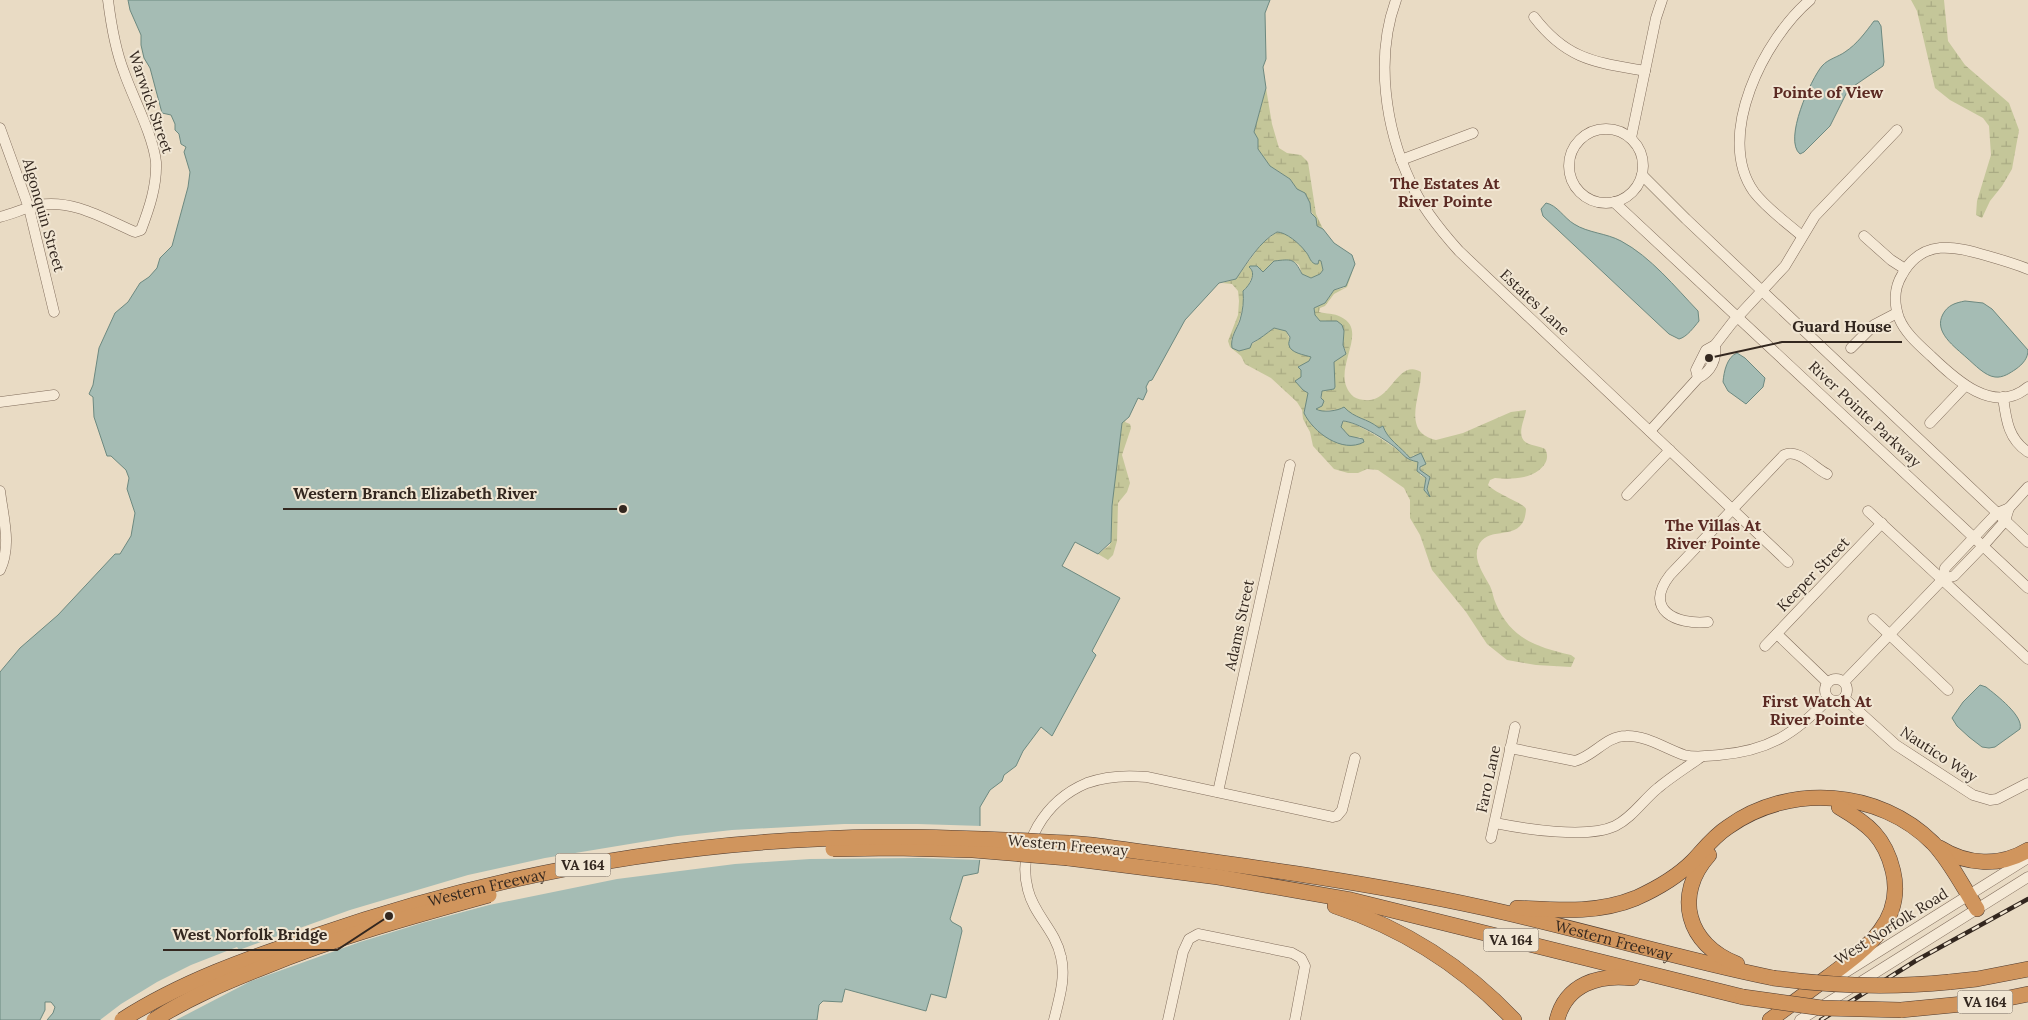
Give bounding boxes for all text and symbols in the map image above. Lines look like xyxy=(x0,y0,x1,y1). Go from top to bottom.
street label: Warwick Street xyxy=(125,48,178,156)
district label: Pointe of View xyxy=(1773,82,1883,102)
street label: Algonquin Street xyxy=(18,155,69,274)
district label: The Estates At River Pointe xyxy=(1390,173,1500,211)
street label: Estates Lane xyxy=(1496,265,1574,339)
callout: Guard House xyxy=(1782,311,1902,342)
text: Guard House xyxy=(1792,316,1892,336)
street label: River Pointe Parkway xyxy=(1805,357,1925,471)
callout: Western Branch Elizabeth River xyxy=(283,478,547,509)
text: Western Branch Elizabeth River xyxy=(293,483,537,503)
district label: The Villas At River Pointe xyxy=(1665,515,1762,553)
street label: Keeper Street xyxy=(1773,533,1853,615)
street label: Adams Street xyxy=(1220,577,1258,673)
district label: First Watch At River Pointe xyxy=(1762,691,1872,729)
street label: Nautico Way xyxy=(1897,722,1981,786)
street label: Faro Lane xyxy=(1472,744,1504,814)
street label: Western Freeway xyxy=(1007,830,1129,860)
road number: VA 164 xyxy=(556,854,610,876)
street label: Western Freeway xyxy=(426,864,548,910)
street label: West Norfolk Road xyxy=(1831,883,1951,969)
street label: Western Freeway xyxy=(1553,915,1675,964)
callout: West Norfolk Bridge xyxy=(163,919,337,950)
text: West Norfolk Bridge xyxy=(173,924,328,944)
road number: VA 164 xyxy=(1484,928,1538,952)
road number: VA 164 xyxy=(1958,990,2012,1014)

